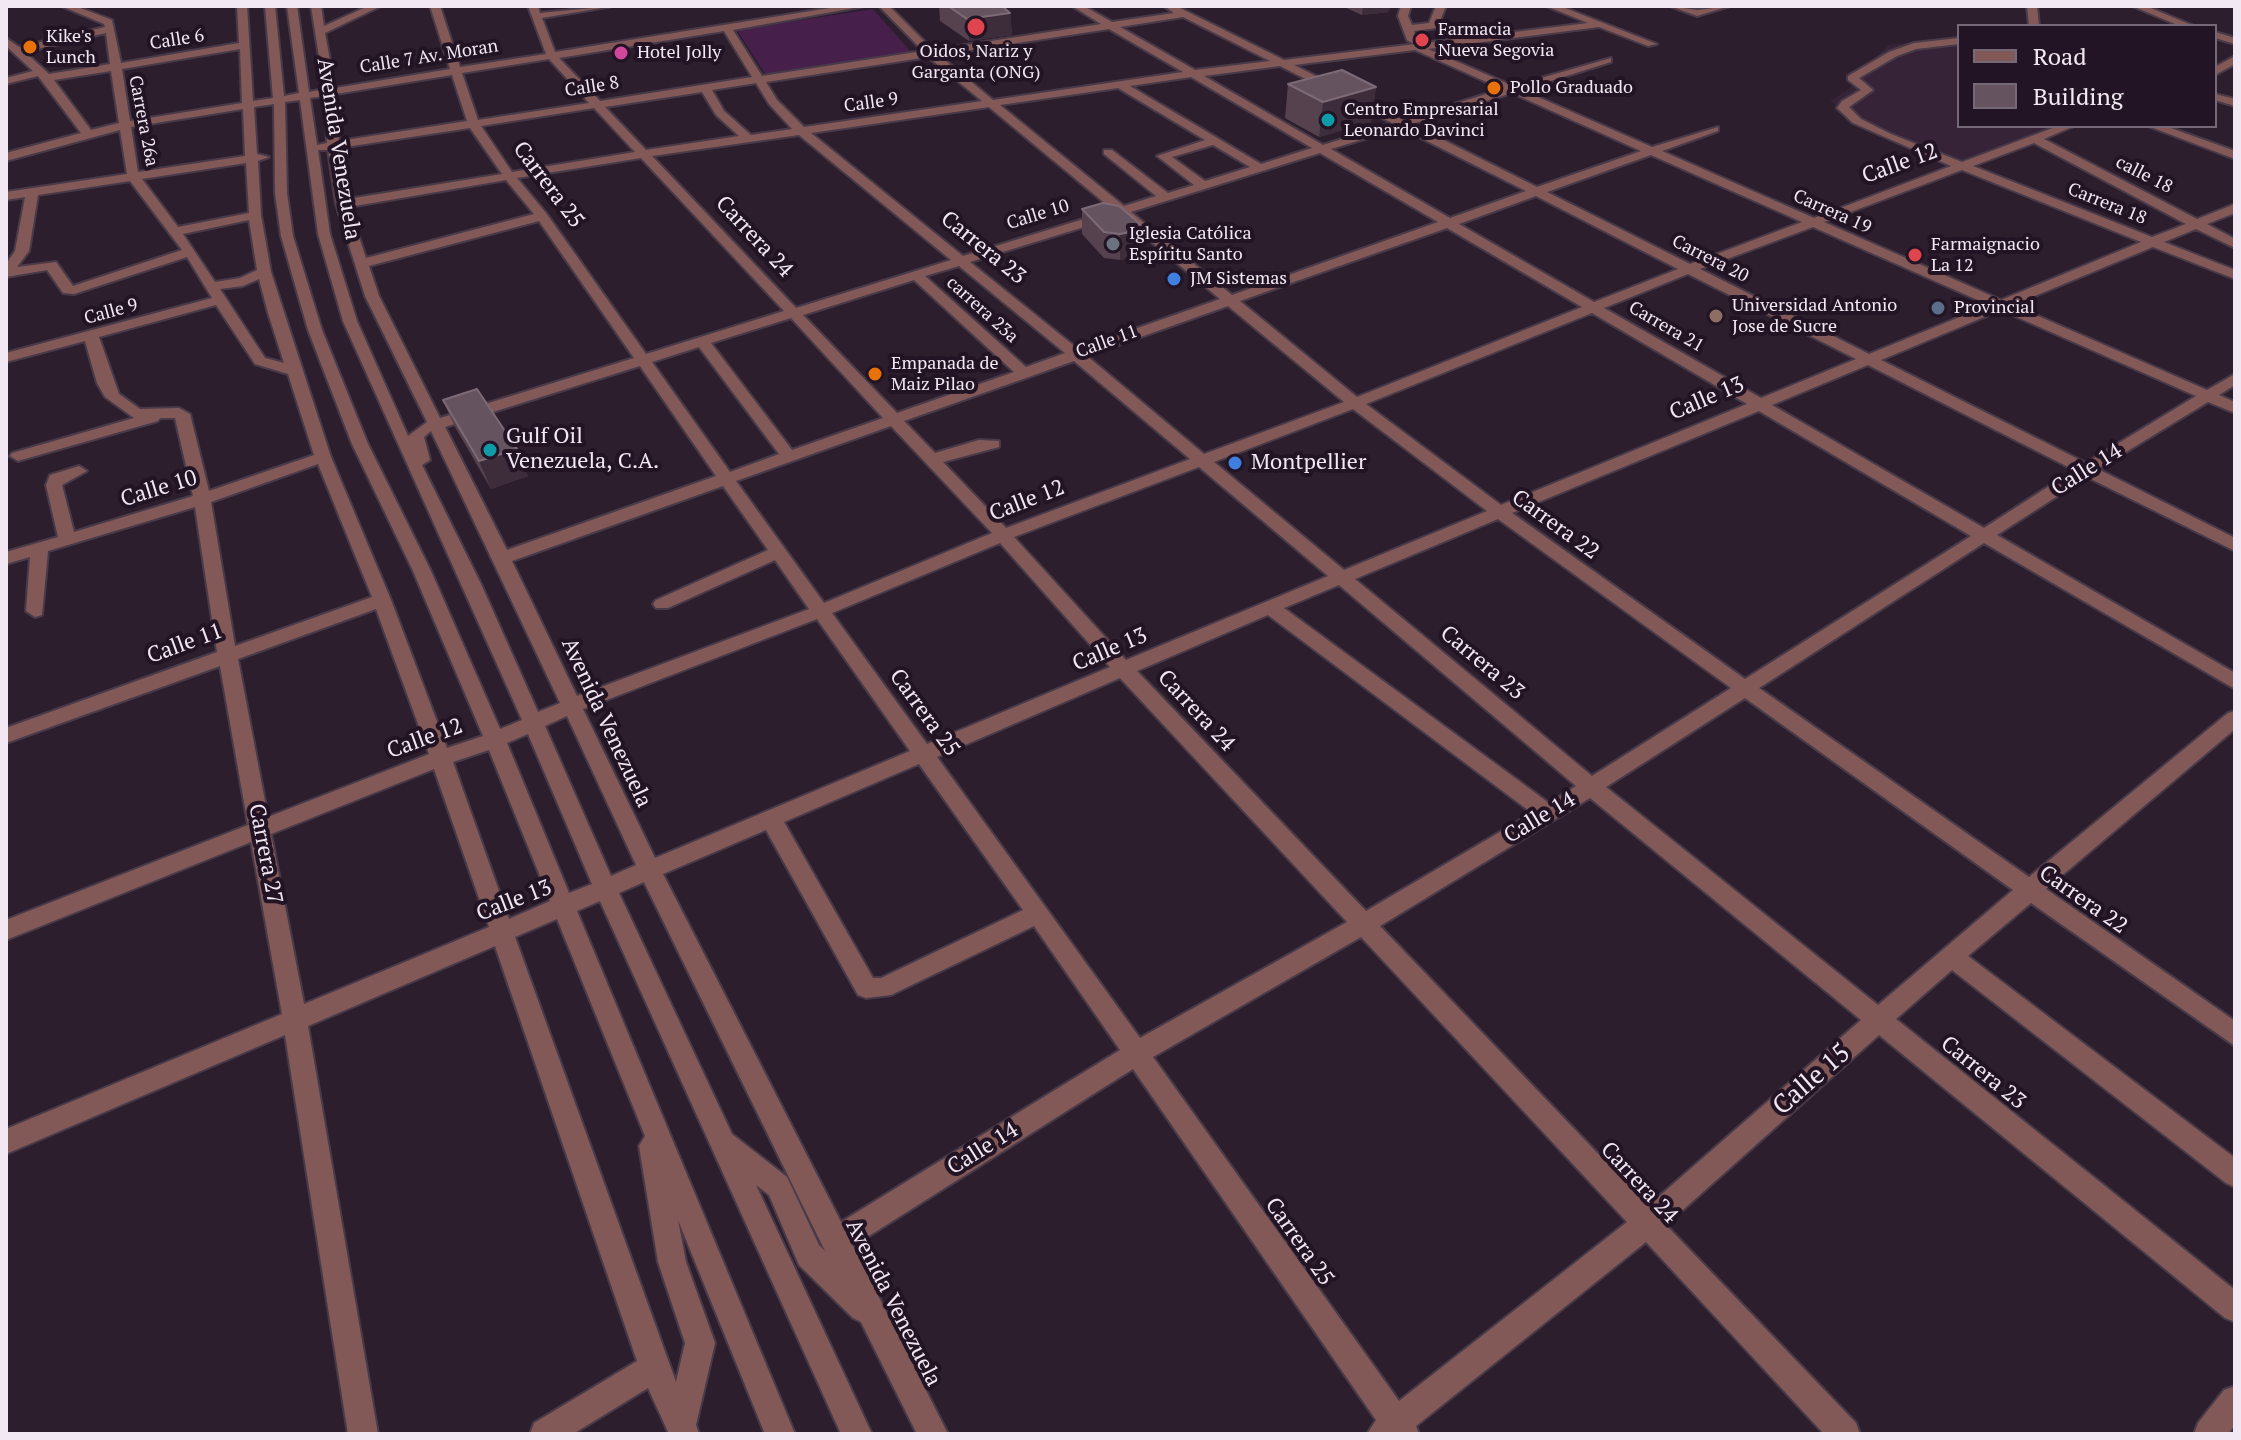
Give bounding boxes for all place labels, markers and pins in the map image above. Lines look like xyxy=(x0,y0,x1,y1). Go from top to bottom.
marker: Oidos, Nariz y Garganta (ONG) xyxy=(965,16,987,38)
place label: Farmacia Nueva Segovia xyxy=(1438,19,1554,62)
place label: Kike's Lunch xyxy=(46,26,96,68)
marker: Farmacia Nueva Segovia xyxy=(1413,31,1431,49)
marker: Kike's Lunch xyxy=(21,38,39,56)
place label: Oidos, Nariz y Garganta (ONG) xyxy=(911,41,1041,84)
place label: Hotel Jolly xyxy=(637,42,721,64)
marker: Hotel Jolly xyxy=(612,44,630,62)
place label: Pollo Graduado xyxy=(1510,77,1633,99)
marker: Pollo Graduado xyxy=(1485,79,1503,97)
place label: Centro Empresarial Leonardo Davinci xyxy=(1344,99,1499,142)
marker: Centro Empresarial Leonardo Davinci xyxy=(1319,111,1337,129)
place label: Iglesia Católica Espíritu Santo xyxy=(1129,223,1252,266)
place label: Farmaignacio La 12 xyxy=(1931,234,2040,276)
marker: Iglesia Católica Espíritu Santo xyxy=(1104,235,1122,253)
marker: Farmaignacio La 12 xyxy=(1906,246,1924,264)
place label: JM Sistemas xyxy=(1190,268,1287,290)
marker: JM Sistemas xyxy=(1165,270,1183,288)
place label: Universidad Antonio Jose de Sucre xyxy=(1732,295,1897,338)
place label: Provincial xyxy=(1954,297,2035,319)
marker: Provincial xyxy=(1929,299,1947,317)
marker: Universidad Antonio Jose de Sucre xyxy=(1707,307,1725,325)
place label: Empanada de Maiz Pilao xyxy=(891,353,999,396)
marker: Empanada de Maiz Pilao xyxy=(866,365,884,383)
place label: Gulf Oil Venezuela, C.A. xyxy=(506,424,659,476)
marker: Gulf Oil Venezuela, C.A. xyxy=(481,441,499,459)
place label: Montpellier xyxy=(1251,450,1366,476)
marker: Montpellier xyxy=(1226,454,1244,472)

